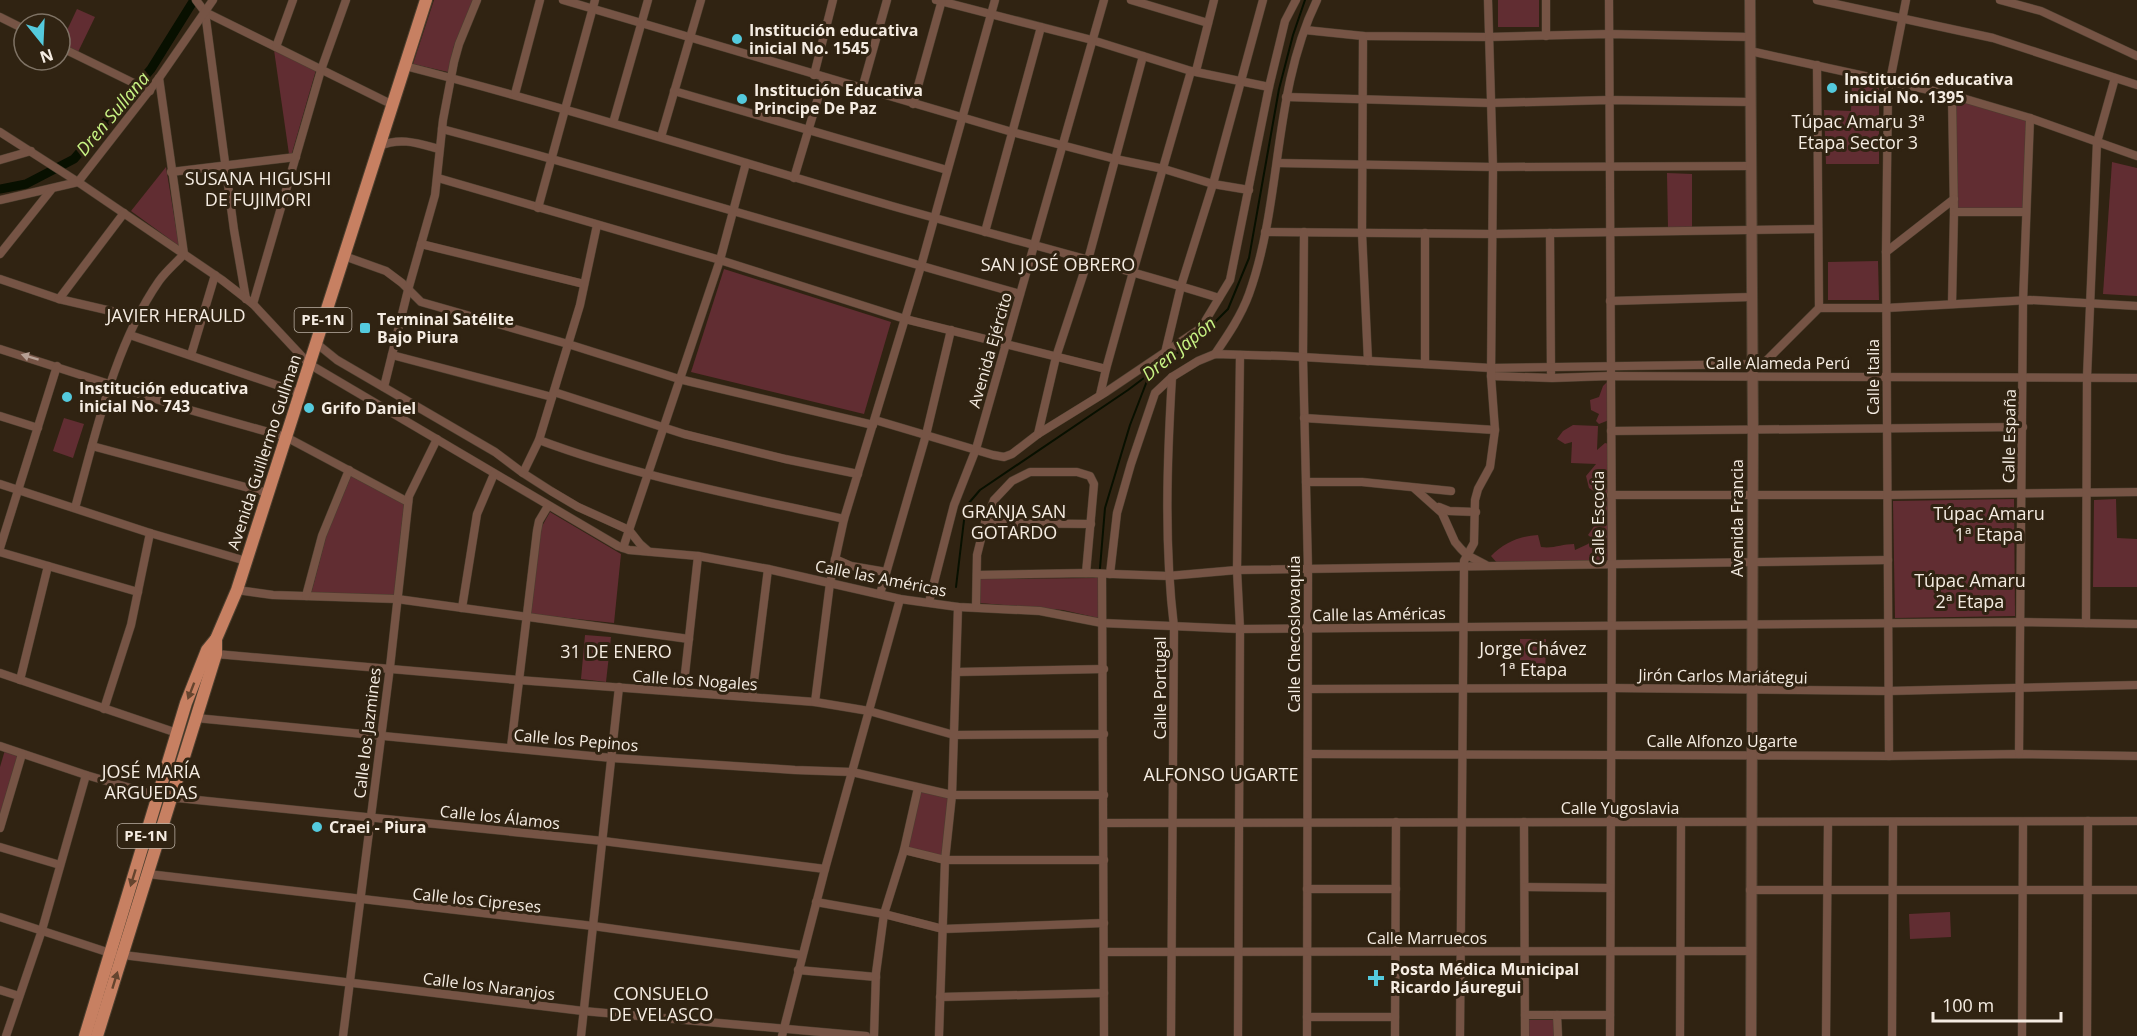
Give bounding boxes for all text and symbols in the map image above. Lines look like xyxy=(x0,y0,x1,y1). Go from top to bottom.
north arrow xyxy=(12,12,72,72)
place label: Institución educativa inicial No. 1545 xyxy=(749,19,918,59)
marker: Institución educativa inicial No. 1545 xyxy=(730,32,744,46)
text: N xyxy=(37,44,56,69)
water label: Dren Sullana xyxy=(70,66,154,160)
place label: Institución educativa inicial No. 1395 xyxy=(1844,68,2013,108)
place label: Institución Educativa Principe De Paz xyxy=(754,79,923,119)
marker: Institución educativa inicial No. 1395 xyxy=(1825,81,1839,95)
marker: Institución Educativa Principe De Paz xyxy=(735,92,749,106)
district label: Túpac Amaru 3ª Etapa Sector 3 xyxy=(1791,109,1925,154)
district label: SUSANA HIGUSHI DE FUJIMORI xyxy=(185,166,331,211)
district label: SAN JOSÉ OBRERO xyxy=(981,252,1135,276)
street label: Avenida Ejército xyxy=(963,290,1017,410)
district label: JAVIER HERAULD xyxy=(104,303,246,327)
road number: PE-1N xyxy=(294,308,352,332)
place label: Terminal Satélite Bajo Piura xyxy=(377,308,514,348)
water label: Dren Japón xyxy=(1136,311,1221,386)
marker: Terminal Satélite Bajo Piura xyxy=(358,321,372,335)
street label: Calle Italia xyxy=(1862,339,1884,415)
street label: Avenida Guillermo Gullman xyxy=(222,351,306,553)
one-way arrow xyxy=(21,352,39,361)
street label: Calle Alameda Perú xyxy=(1706,352,1850,374)
place label: Institución educativa inicial No. 743 xyxy=(79,377,248,417)
street label: Calle España xyxy=(1997,389,2021,483)
marker: Institución educativa inicial No. 743 xyxy=(60,390,74,404)
place label: Grifo Daniel xyxy=(321,397,416,419)
marker: Grifo Daniel xyxy=(302,401,316,415)
street label: Avenida Francia xyxy=(1726,459,1748,577)
street label: Calle Escocia xyxy=(1587,471,1609,565)
district label: GRANJA SAN GOTARDO xyxy=(962,499,1066,544)
district label: Túpac Amaru 1ª Etapa xyxy=(1933,501,2045,546)
street label: Calle las Américas xyxy=(813,554,949,602)
street label: Calle Checoslovaquia xyxy=(1283,555,1305,713)
district label: Túpac Amaru 2ª Etapa xyxy=(1914,568,2026,613)
street label: Calle las Américas xyxy=(1312,602,1446,626)
street label: Calle Portugal xyxy=(1149,636,1171,740)
district label: Jorge Chávez 1ª Etapa xyxy=(1477,636,1587,681)
district label: 31 DE ENERO xyxy=(560,639,672,663)
street label: Jirón Carlos Mariátegui xyxy=(1636,663,1808,688)
street label: Calle los Nogales xyxy=(632,665,758,695)
street label: Calle los Jazmines xyxy=(348,666,386,800)
one-way arrow xyxy=(186,682,195,700)
street label: Calle los Pepinos xyxy=(513,724,639,756)
street label: Calle Alfonzo Ugarte xyxy=(1647,730,1797,752)
district label: JOSÉ MARÍA ARGUEDAS xyxy=(100,759,201,804)
district label: ALFONSO UGARTE xyxy=(1144,762,1298,786)
street label: Calle Yugoslavia xyxy=(1561,797,1679,819)
street label: Calle los Álamos xyxy=(439,800,561,834)
place label: Craei - Piura xyxy=(329,816,426,838)
marker: Craei - Piura xyxy=(310,820,324,834)
road number: PE-1N xyxy=(118,824,174,848)
one-way arrow xyxy=(128,869,137,887)
street label: Calle los Cipreses xyxy=(412,882,542,918)
street label: Calle Marruecos xyxy=(1367,927,1487,949)
place label: Posta Médica Municipal Ricardo Jáuregui xyxy=(1390,958,1579,998)
street label: Calle los Naranjos xyxy=(422,967,556,1005)
marker: Posta Médica Municipal Ricardo Jáuregui xyxy=(1367,969,1385,987)
one-way arrow xyxy=(111,971,120,989)
district label: CONSUELO DE VELASCO xyxy=(609,981,713,1026)
scale bar xyxy=(1933,985,2060,1023)
text: 100 m xyxy=(1942,993,1994,1017)

